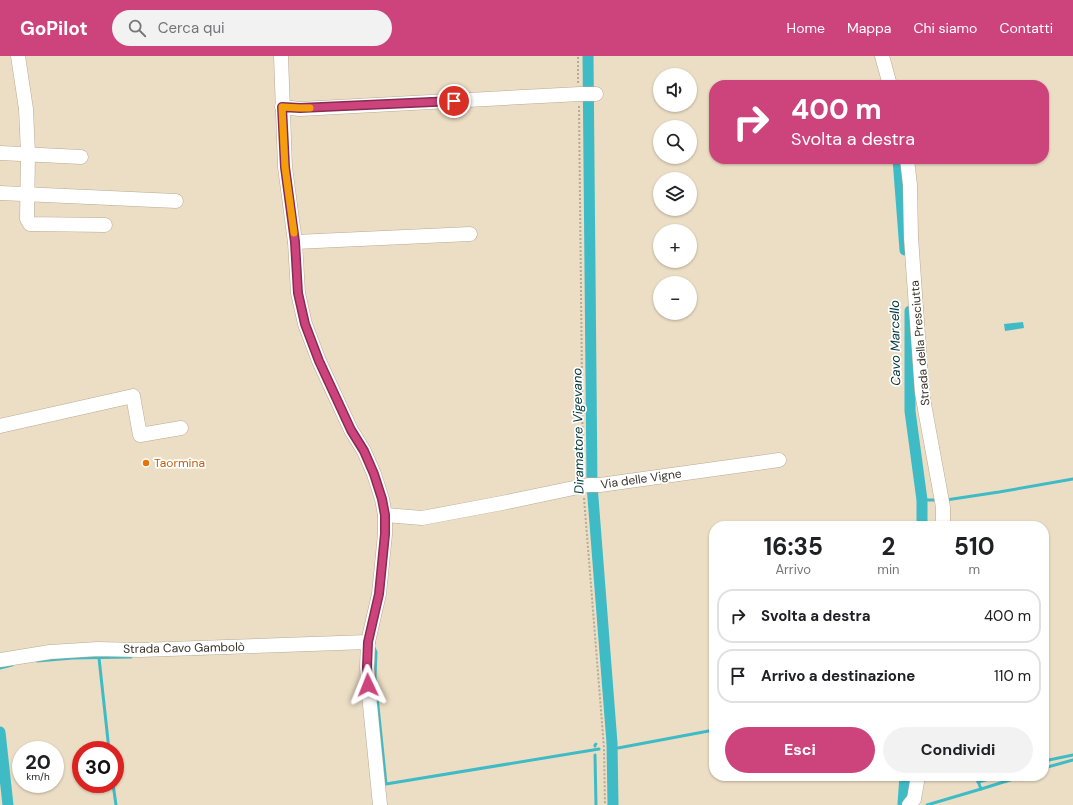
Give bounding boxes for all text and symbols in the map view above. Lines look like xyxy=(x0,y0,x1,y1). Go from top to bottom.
search box xyxy=(112,10,392,46)
text: GoPilot xyxy=(20,16,88,41)
icon: search xyxy=(126,17,148,39)
text: Cerca qui xyxy=(158,18,225,38)
text: Home xyxy=(787,19,825,37)
text: Mappa xyxy=(847,19,891,37)
text: Chi siamo xyxy=(913,19,977,37)
text: Contatti xyxy=(999,19,1053,37)
map controls xyxy=(653,68,697,320)
button: sound xyxy=(653,68,697,112)
pin xyxy=(437,84,471,118)
icon: arrive xyxy=(443,90,465,112)
text: 400 m xyxy=(791,91,882,128)
icon: right xyxy=(725,96,777,148)
button: search xyxy=(653,120,697,164)
text: Svolta a destra xyxy=(791,127,915,151)
button: layers xyxy=(653,172,697,216)
button: + xyxy=(653,224,697,268)
button: − xyxy=(653,276,697,320)
street label: Strada della Presciutta xyxy=(907,280,933,406)
water label: Cavo Marcello xyxy=(886,300,904,386)
water label: Diramatore Vigevano xyxy=(568,367,588,494)
place label: Taormina xyxy=(154,455,205,471)
marker: Taormina xyxy=(141,458,151,468)
street label: Via delle Vigne xyxy=(599,465,683,493)
text: 16:35 xyxy=(763,531,823,562)
text: 2 xyxy=(882,531,895,562)
text: 510 xyxy=(954,531,995,562)
text: Arrivo xyxy=(775,561,811,578)
text: min xyxy=(877,561,900,578)
text: m xyxy=(968,561,980,578)
icon: right xyxy=(727,605,749,627)
text: Svolta a destra xyxy=(761,606,871,626)
text: 400 m xyxy=(984,606,1031,626)
street label: Strada Cavo Gambolò xyxy=(123,639,245,657)
position arrow xyxy=(347,664,389,706)
icon: arrive xyxy=(727,665,749,687)
text: Arrivo a destinazione xyxy=(761,666,915,686)
text: 110 m xyxy=(994,666,1031,686)
button: Esci xyxy=(725,727,875,773)
button: Condividi xyxy=(883,727,1033,773)
speed limit sign: 30 xyxy=(72,741,124,793)
text: 20 xyxy=(25,749,51,775)
text: km/h xyxy=(26,770,50,783)

